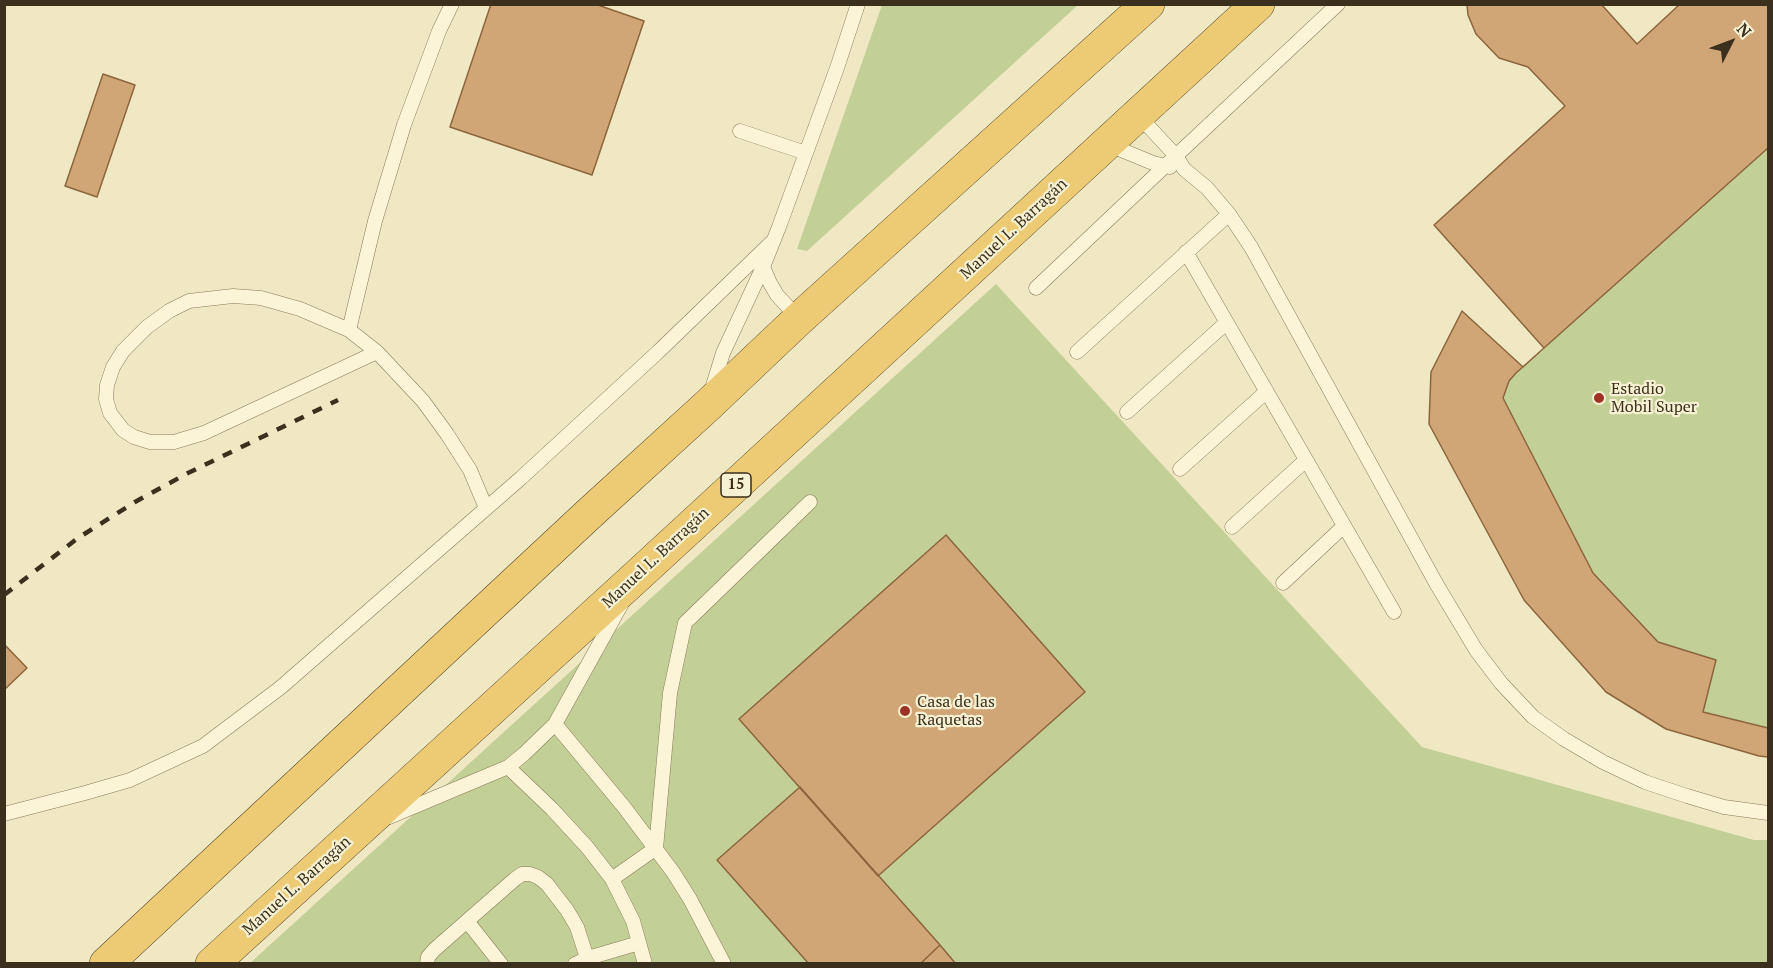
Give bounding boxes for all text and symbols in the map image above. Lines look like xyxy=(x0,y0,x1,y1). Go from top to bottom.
north arrow xyxy=(1701,12,1761,72)
text: N xyxy=(1732,18,1757,42)
street label: Manuel L. Barragán xyxy=(957,175,1071,283)
place label: Estadio Mobil Super xyxy=(1611,379,1697,417)
marker: Estadio Mobil Super xyxy=(1592,391,1606,405)
road number: 15 xyxy=(721,473,751,497)
street label: Manuel L. Barragán xyxy=(599,504,713,612)
place label: Casa de las Raquetas xyxy=(917,692,995,730)
marker: Casa de las Raquetas xyxy=(898,704,912,718)
street label: Manuel L. Barragán xyxy=(239,832,355,940)

